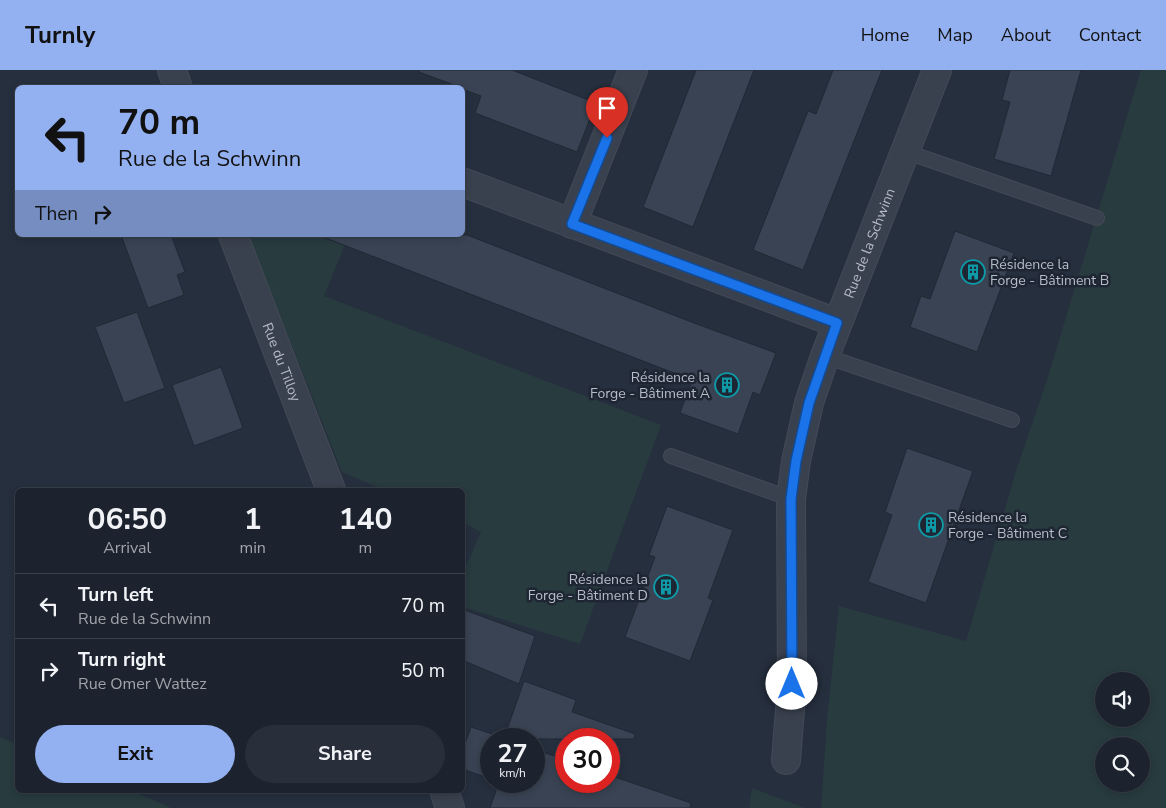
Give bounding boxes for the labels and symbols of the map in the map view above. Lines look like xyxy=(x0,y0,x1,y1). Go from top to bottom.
pin xyxy=(586,87,628,138)
street label: Rue de la Schwinn xyxy=(839,185,899,301)
place label: Résidence la Forge - Bâtiment B xyxy=(990,255,1109,290)
building icon: Résidence la Forge - Bâtiment B xyxy=(960,259,986,285)
street label: Rue du Tilloy xyxy=(258,320,306,405)
place label: Résidence la Forge - Bâtiment A xyxy=(590,368,710,403)
building icon: Résidence la Forge - Bâtiment A xyxy=(714,372,740,398)
place label: Résidence la Forge - Bâtiment C xyxy=(948,508,1067,543)
building icon: Résidence la Forge - Bâtiment C xyxy=(918,512,944,538)
place label: Résidence la Forge - Bâtiment D xyxy=(528,570,648,605)
building icon: Résidence la Forge - Bâtiment D xyxy=(653,574,679,600)
position arrow xyxy=(765,657,817,709)
speed limit sign: 30 xyxy=(555,728,620,793)

